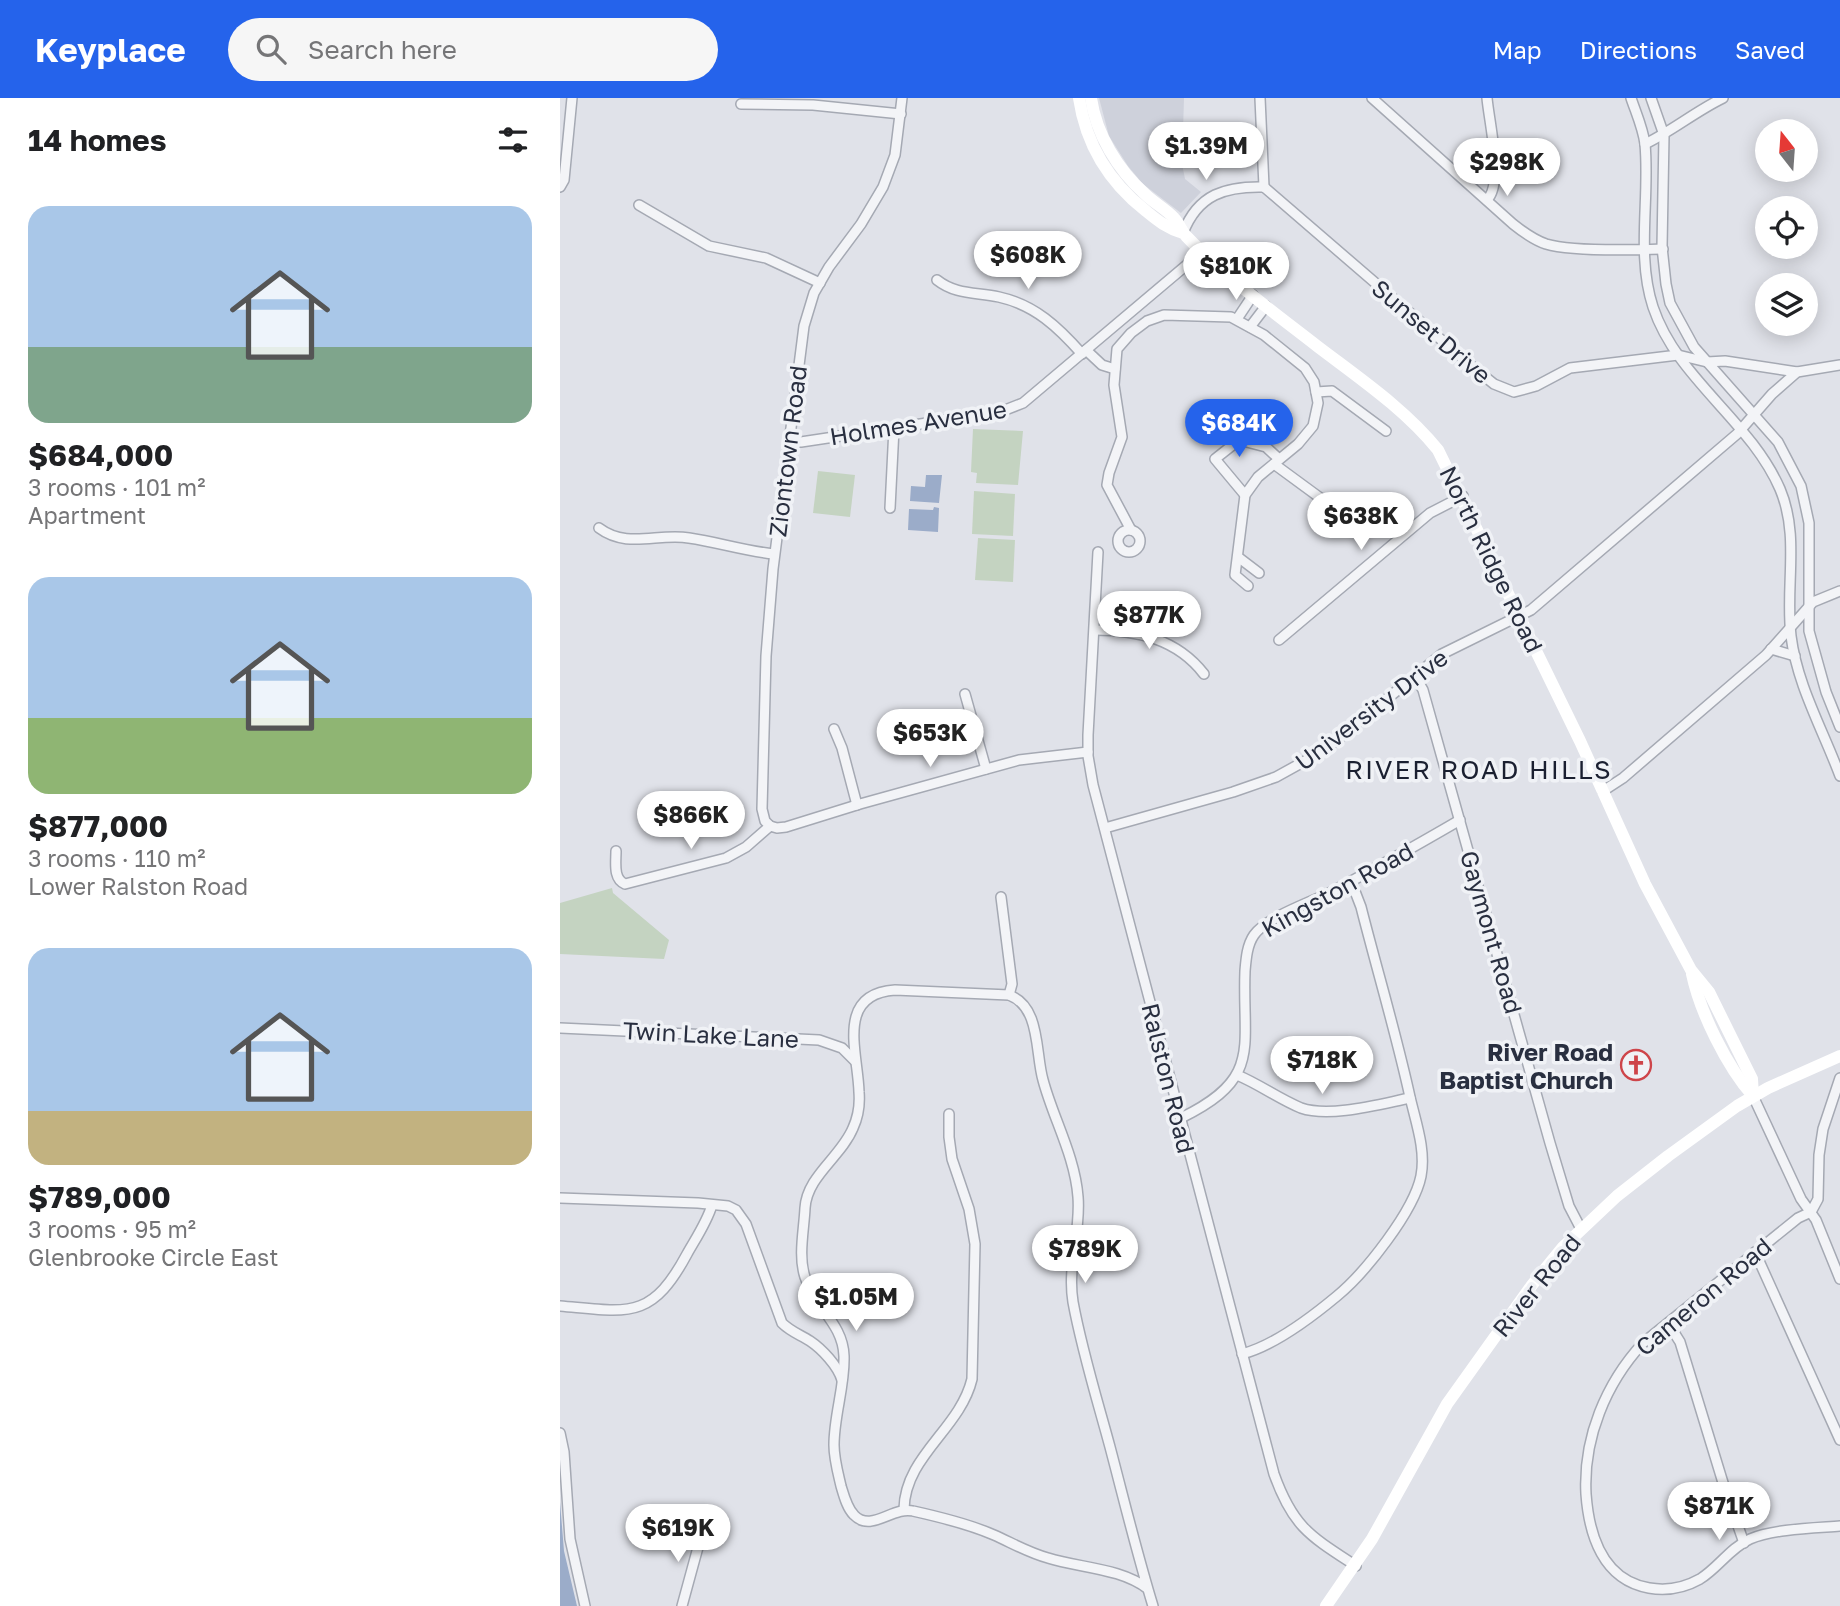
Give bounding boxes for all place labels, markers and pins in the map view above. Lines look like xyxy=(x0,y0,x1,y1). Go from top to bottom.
pin: $1.39M xyxy=(1149,122,1263,182)
pin: $298K xyxy=(1458,139,1556,198)
pin: $608K xyxy=(979,232,1077,291)
pin: $810K xyxy=(1187,242,1285,302)
pin: $684K xyxy=(1190,400,1288,459)
pin: $638K xyxy=(1312,492,1410,552)
pin: $877K xyxy=(1100,592,1198,651)
pin: $653K xyxy=(881,710,979,769)
pin: $866K xyxy=(642,792,740,851)
pin: $718K xyxy=(1273,1037,1371,1096)
place label: River Road Baptist Church xyxy=(1439,1037,1613,1094)
church icon: River Road Baptist Church xyxy=(1619,1048,1653,1082)
pin: $789K xyxy=(1036,1226,1134,1285)
pin: $1.05M xyxy=(799,1274,913,1333)
pin: $871K xyxy=(1670,1482,1768,1542)
pin: $619K xyxy=(629,1504,727,1564)

